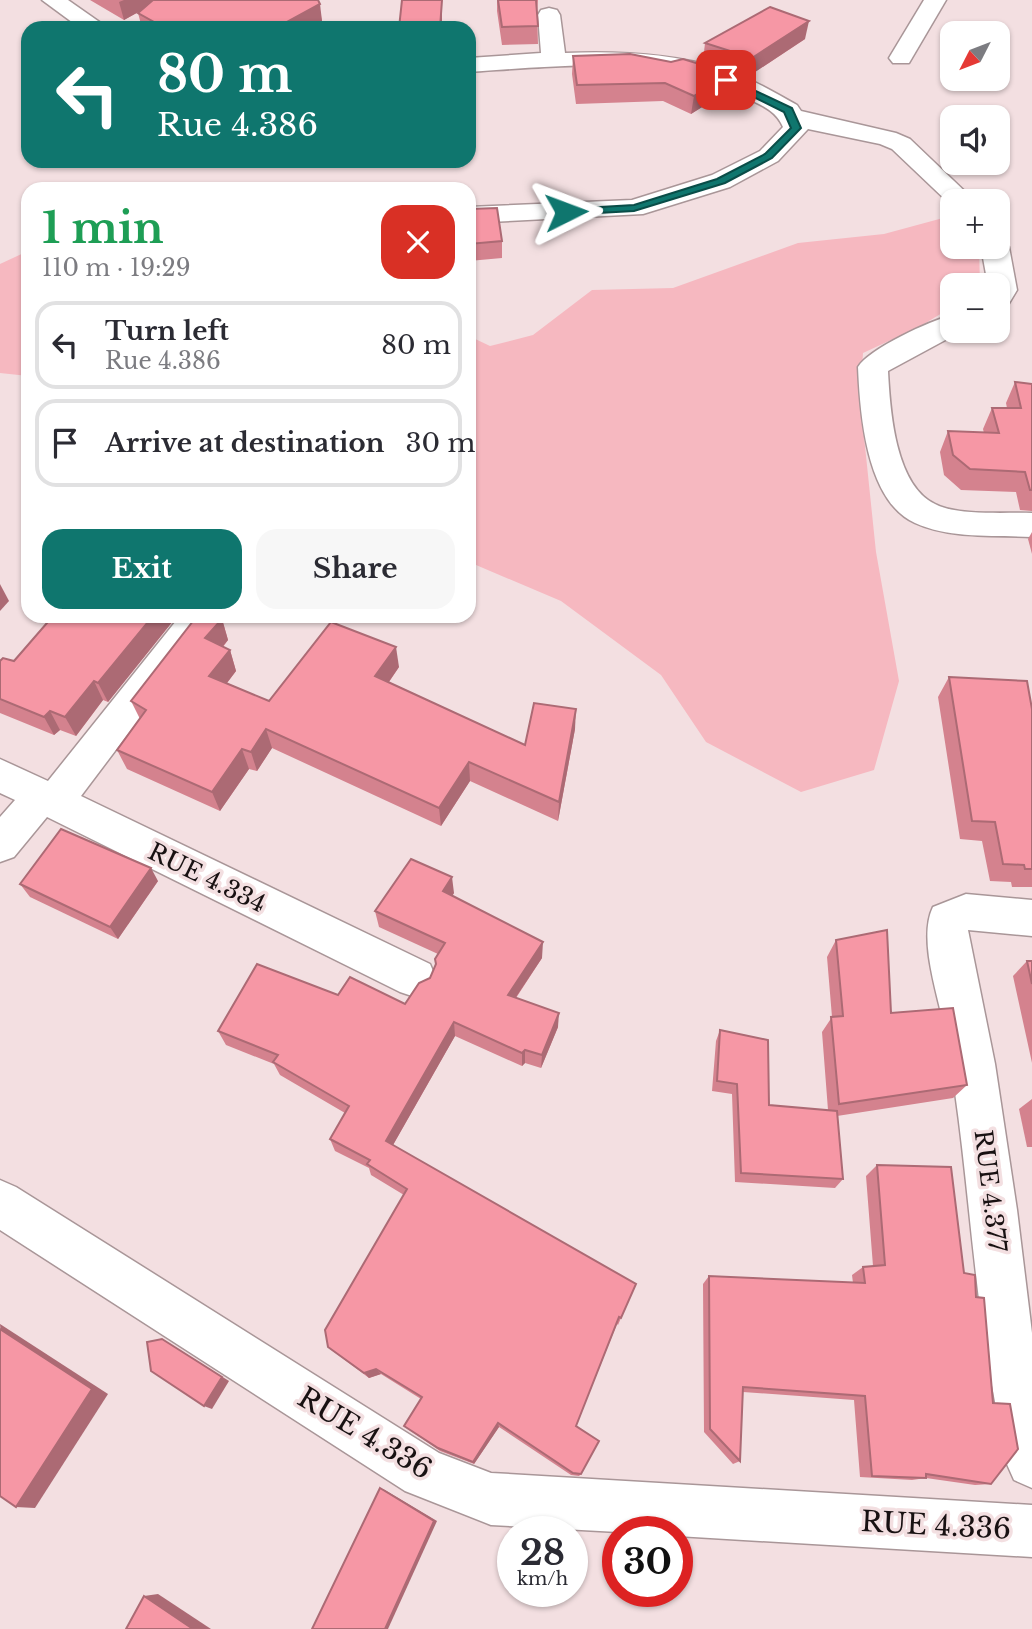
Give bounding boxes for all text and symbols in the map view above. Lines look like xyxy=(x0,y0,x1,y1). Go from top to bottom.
north arrow xyxy=(940,21,1010,91)
map controls xyxy=(940,21,1010,343)
text: 80 m xyxy=(157,44,292,105)
icon: left xyxy=(42,49,133,140)
pin xyxy=(696,50,756,110)
icon: arrive xyxy=(707,61,745,99)
text: Rue 4.386 xyxy=(157,105,318,145)
button: sound xyxy=(940,105,1010,175)
position arrow xyxy=(529,175,603,249)
button: + xyxy=(940,189,1010,259)
text: 1 min xyxy=(42,202,164,254)
button: close xyxy=(381,205,455,279)
text: 110 m · 19:29 xyxy=(42,254,191,282)
button: − xyxy=(940,273,1010,343)
text: Turn left xyxy=(105,315,229,347)
icon: left xyxy=(46,326,84,364)
text: 80 m xyxy=(381,329,451,361)
text: Rue 4.386 xyxy=(105,347,221,375)
icon: arrive xyxy=(46,424,84,462)
text: Arrive at destination xyxy=(105,427,385,459)
text: 30 m xyxy=(406,427,475,459)
button: Exit xyxy=(42,529,242,609)
button: Share xyxy=(256,529,455,609)
street label: RUE 4.334 xyxy=(144,837,271,919)
street label: RUE 4.377 xyxy=(969,1128,1012,1255)
street label: RUE 4.336 xyxy=(291,1380,438,1487)
street label: RUE 4.336 xyxy=(860,1504,1012,1547)
speed limit sign: 30 xyxy=(602,1516,693,1607)
text: 28 xyxy=(520,1531,565,1574)
text: km/h xyxy=(517,1568,568,1590)

